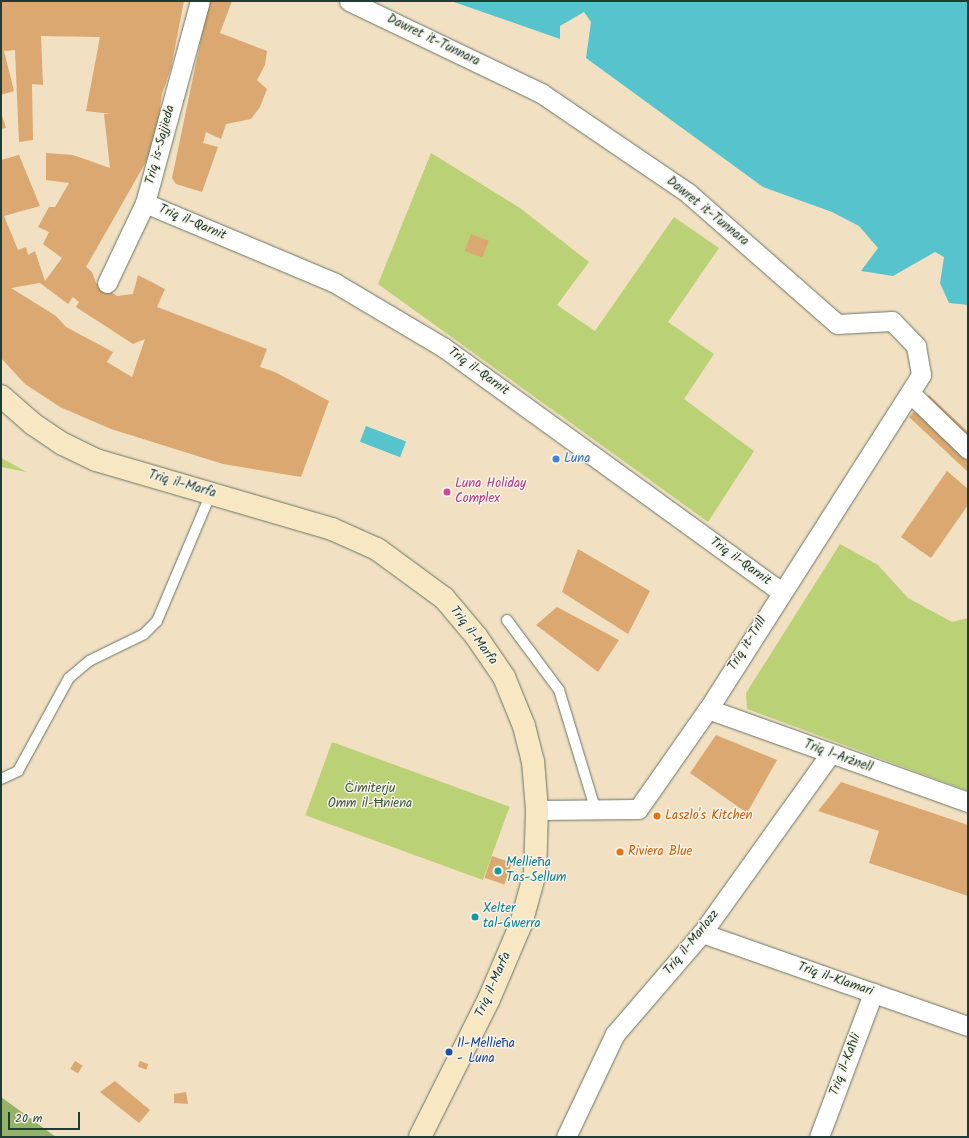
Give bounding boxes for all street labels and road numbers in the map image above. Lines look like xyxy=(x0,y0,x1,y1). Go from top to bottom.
street label: Dawret it-Tunnara xyxy=(384,12,482,70)
street label: Triq is-Sajjieda xyxy=(143,104,179,186)
street label: Dawret it-Tunnara xyxy=(663,174,751,250)
street label: Triq il-Qarnit xyxy=(156,202,228,244)
street label: Triq il-Qarnit xyxy=(444,345,512,399)
street label: Triq il-Marfa xyxy=(146,468,218,502)
street label: Triq il-Qarnit xyxy=(706,535,774,589)
street label: Triq il-Marfa xyxy=(446,604,500,668)
street label: Triq it-Trill xyxy=(725,614,771,674)
street label: Triq l-Arżnell xyxy=(802,737,874,777)
street label: Triq il-Marlozz xyxy=(661,907,723,979)
street label: Triq il-Marfa xyxy=(473,950,515,1020)
street label: Triq il-Klamari xyxy=(795,960,875,1000)
street label: Triq il-Kaħli xyxy=(827,1032,865,1098)

